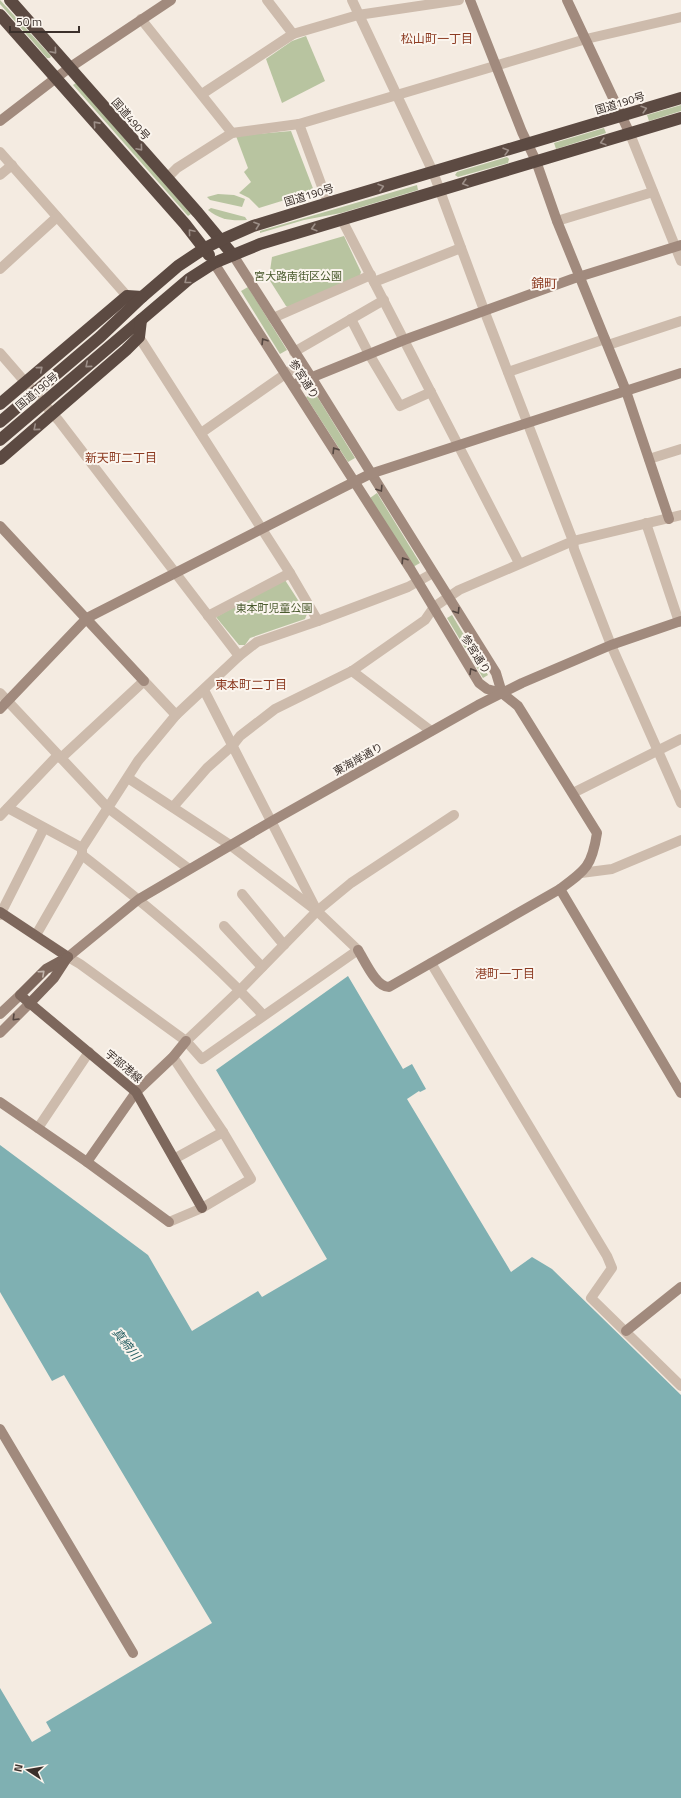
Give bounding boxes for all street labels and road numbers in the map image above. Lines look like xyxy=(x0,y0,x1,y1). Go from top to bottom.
street label: 国道190号 xyxy=(593,88,647,118)
street label: 国道490号 xyxy=(108,94,154,144)
street label: 国道190号 xyxy=(282,180,336,210)
street label: 参宮通り xyxy=(285,356,323,402)
street label: 国道190号 xyxy=(12,368,62,414)
street label: 参宮通り xyxy=(458,631,494,677)
street label: 東海岸通り xyxy=(330,739,386,779)
street label: 宇部港線 xyxy=(102,1046,146,1086)

